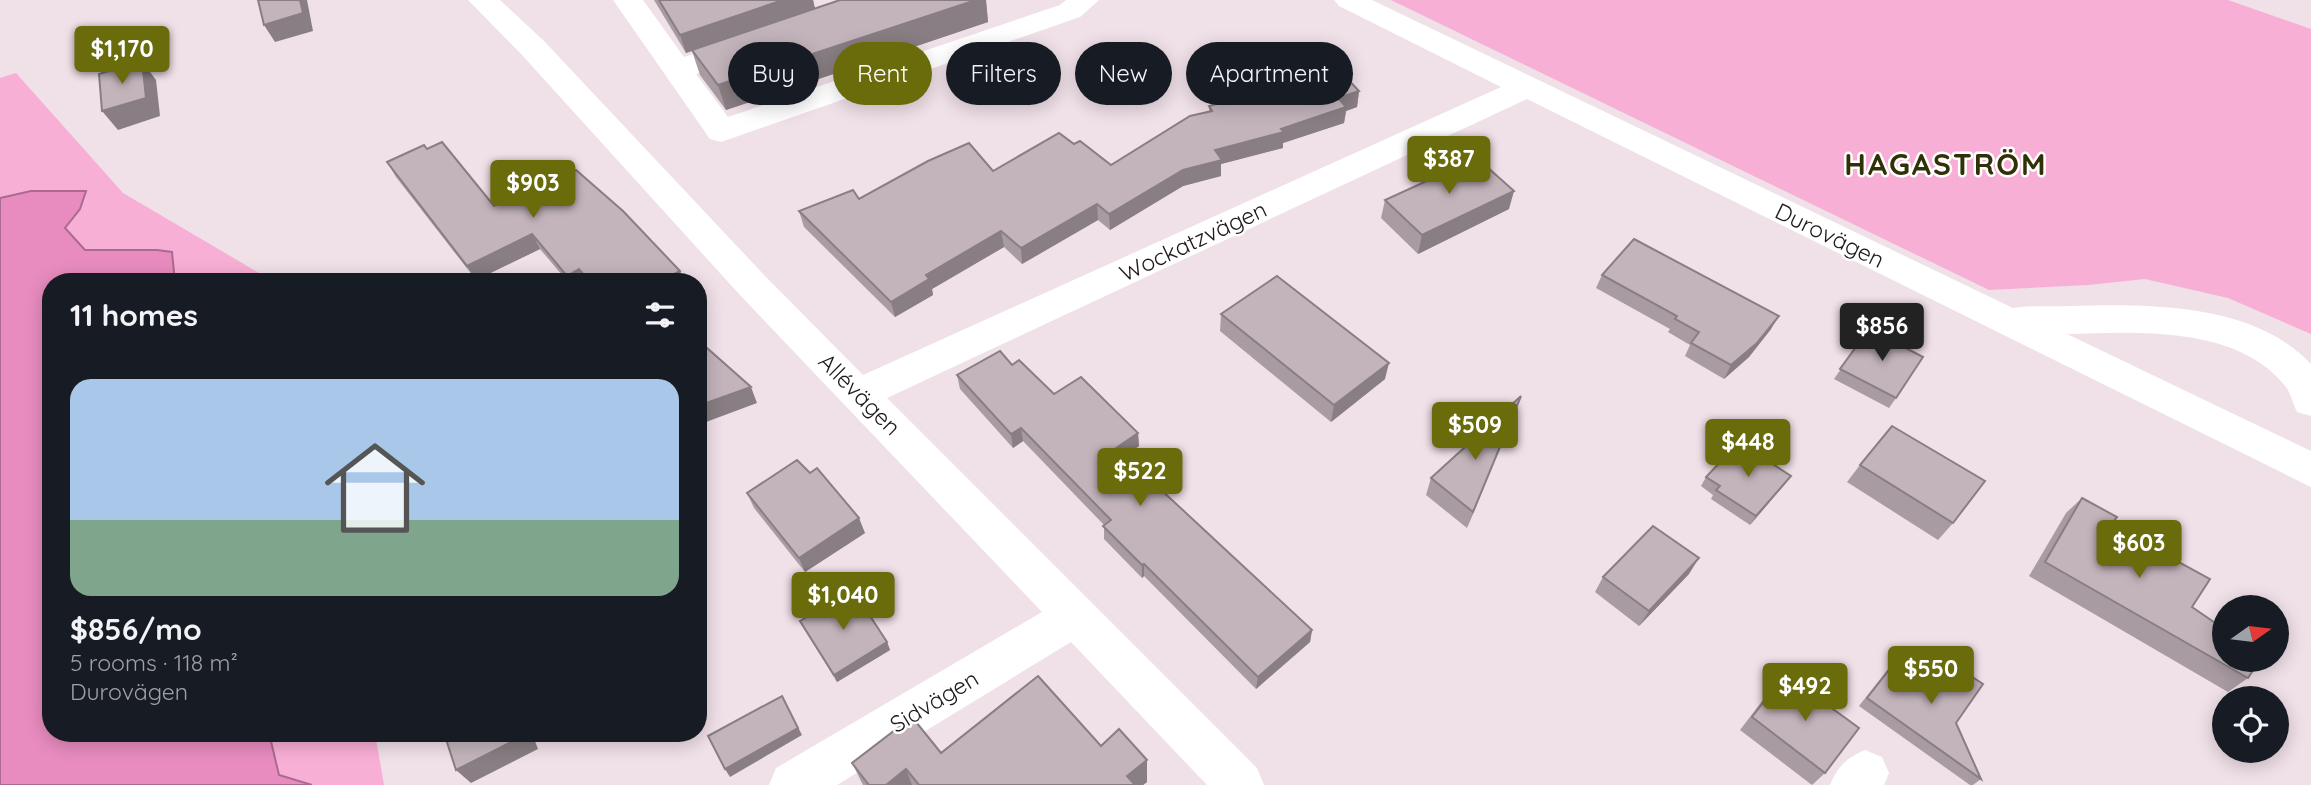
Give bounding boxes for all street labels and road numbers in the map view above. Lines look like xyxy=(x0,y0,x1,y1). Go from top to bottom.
street label: Wockatzvägen xyxy=(1115,194,1271,288)
street label: Durovägen xyxy=(1771,196,1889,274)
street label: Allévägen xyxy=(813,347,907,441)
street label: Sidvägen xyxy=(885,663,983,739)

